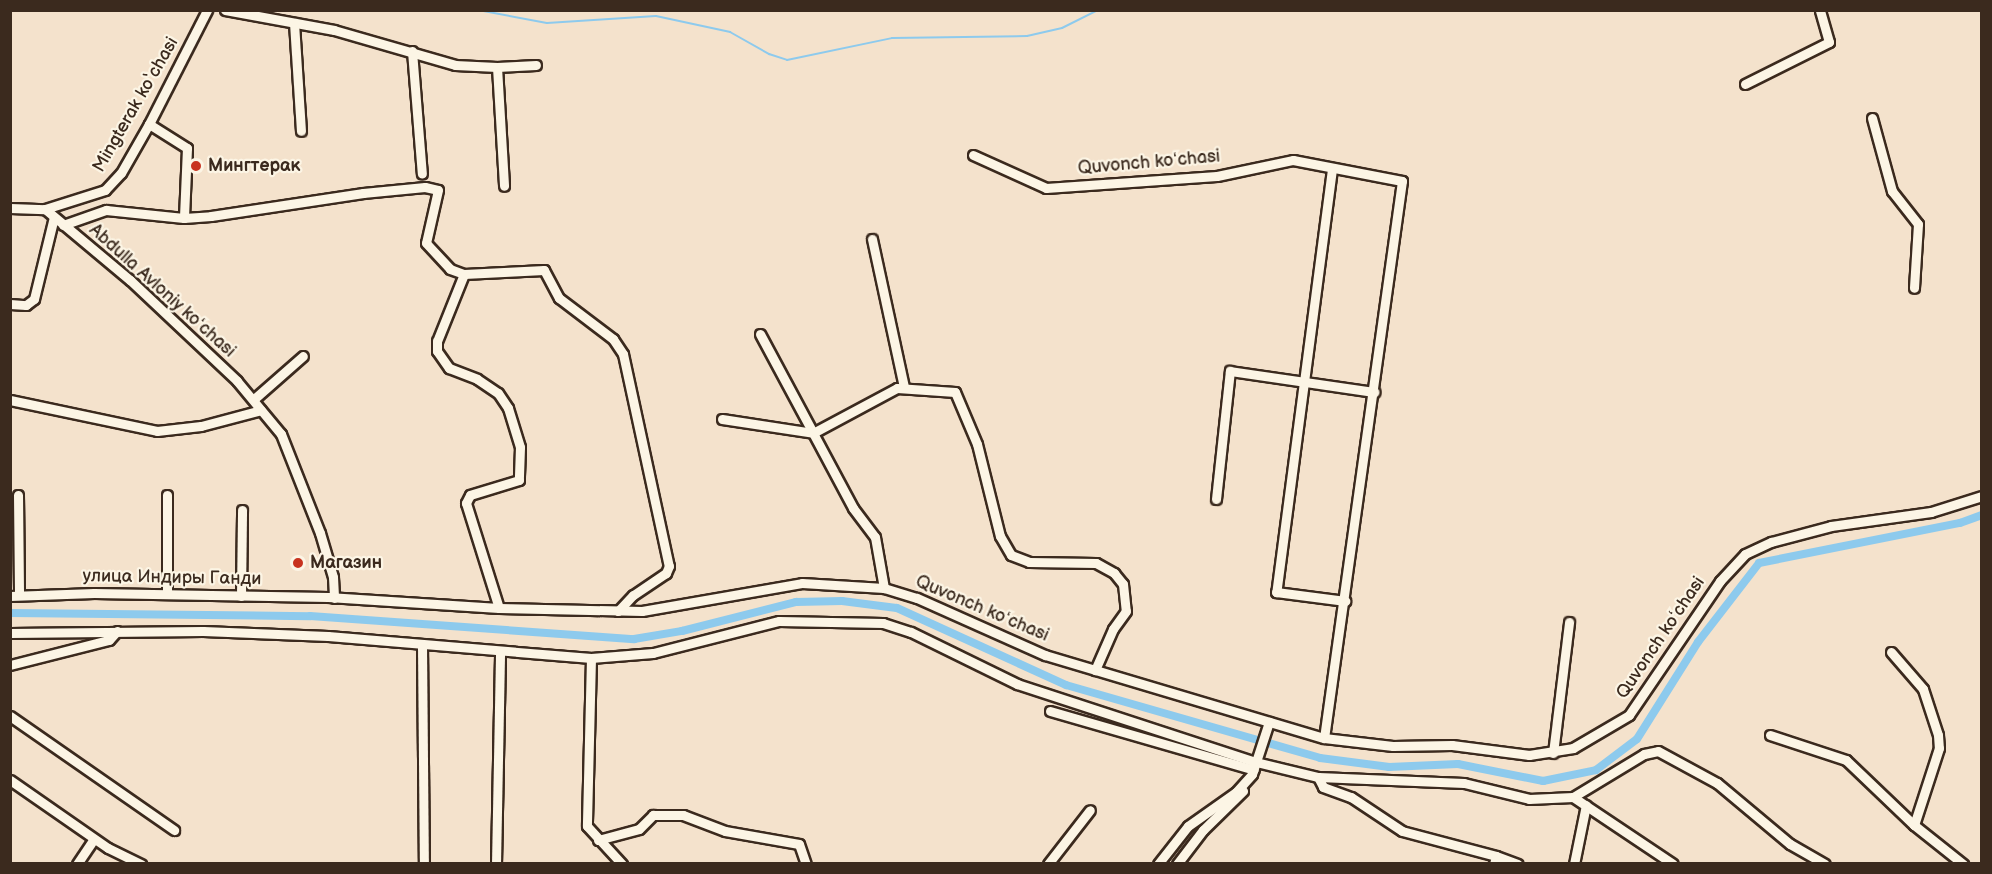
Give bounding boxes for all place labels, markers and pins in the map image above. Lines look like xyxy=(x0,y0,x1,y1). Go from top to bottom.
place label: Мингтерак xyxy=(208,155,300,177)
marker: Мингтерак xyxy=(189,159,203,173)
place label: Магазин xyxy=(310,552,382,574)
marker: Магазин xyxy=(291,556,305,570)

